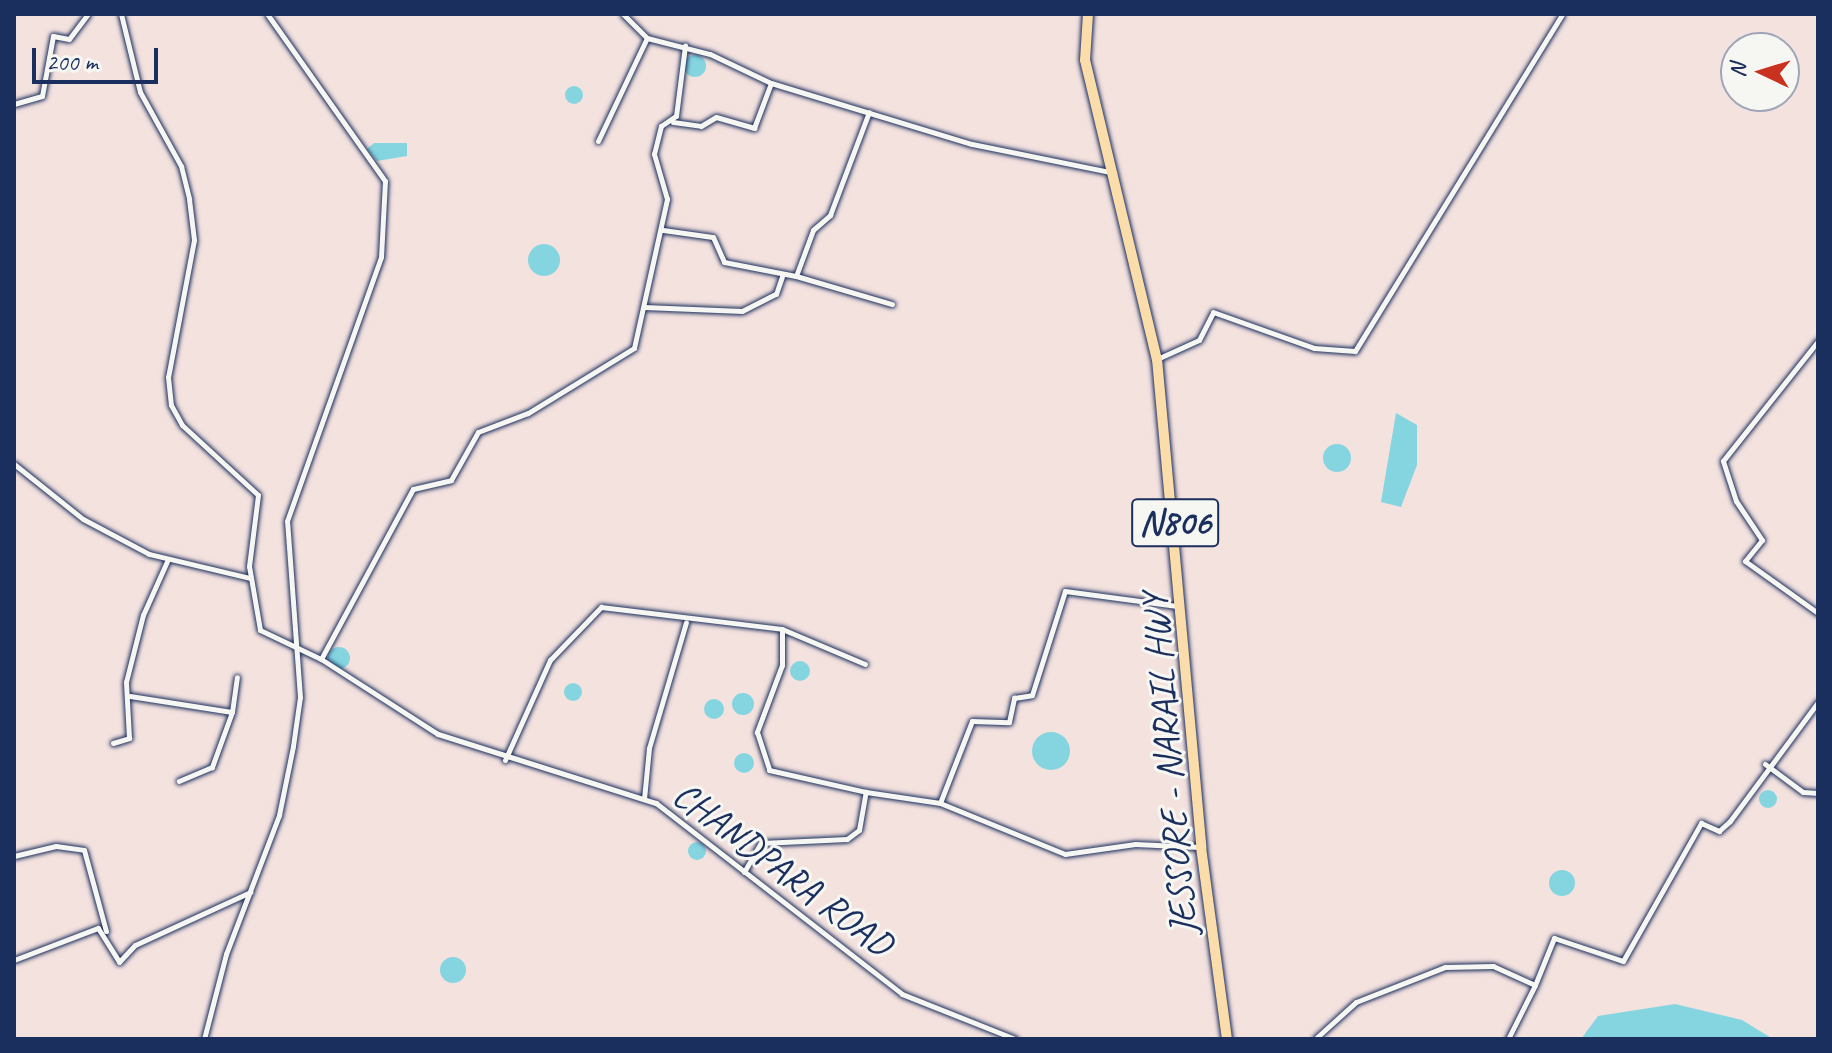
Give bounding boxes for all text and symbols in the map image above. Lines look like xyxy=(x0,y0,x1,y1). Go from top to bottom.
scale bar xyxy=(36,32,162,82)
north arrow xyxy=(1720,32,1800,112)
text: 200 m xyxy=(46,47,98,77)
text: N xyxy=(1724,63,1752,78)
road number: N806 xyxy=(1131,491,1219,555)
street label: JESSORE - NARAIL HWY xyxy=(1131,591,1207,937)
street label: CHANDPARA ROAD xyxy=(664,772,902,966)

